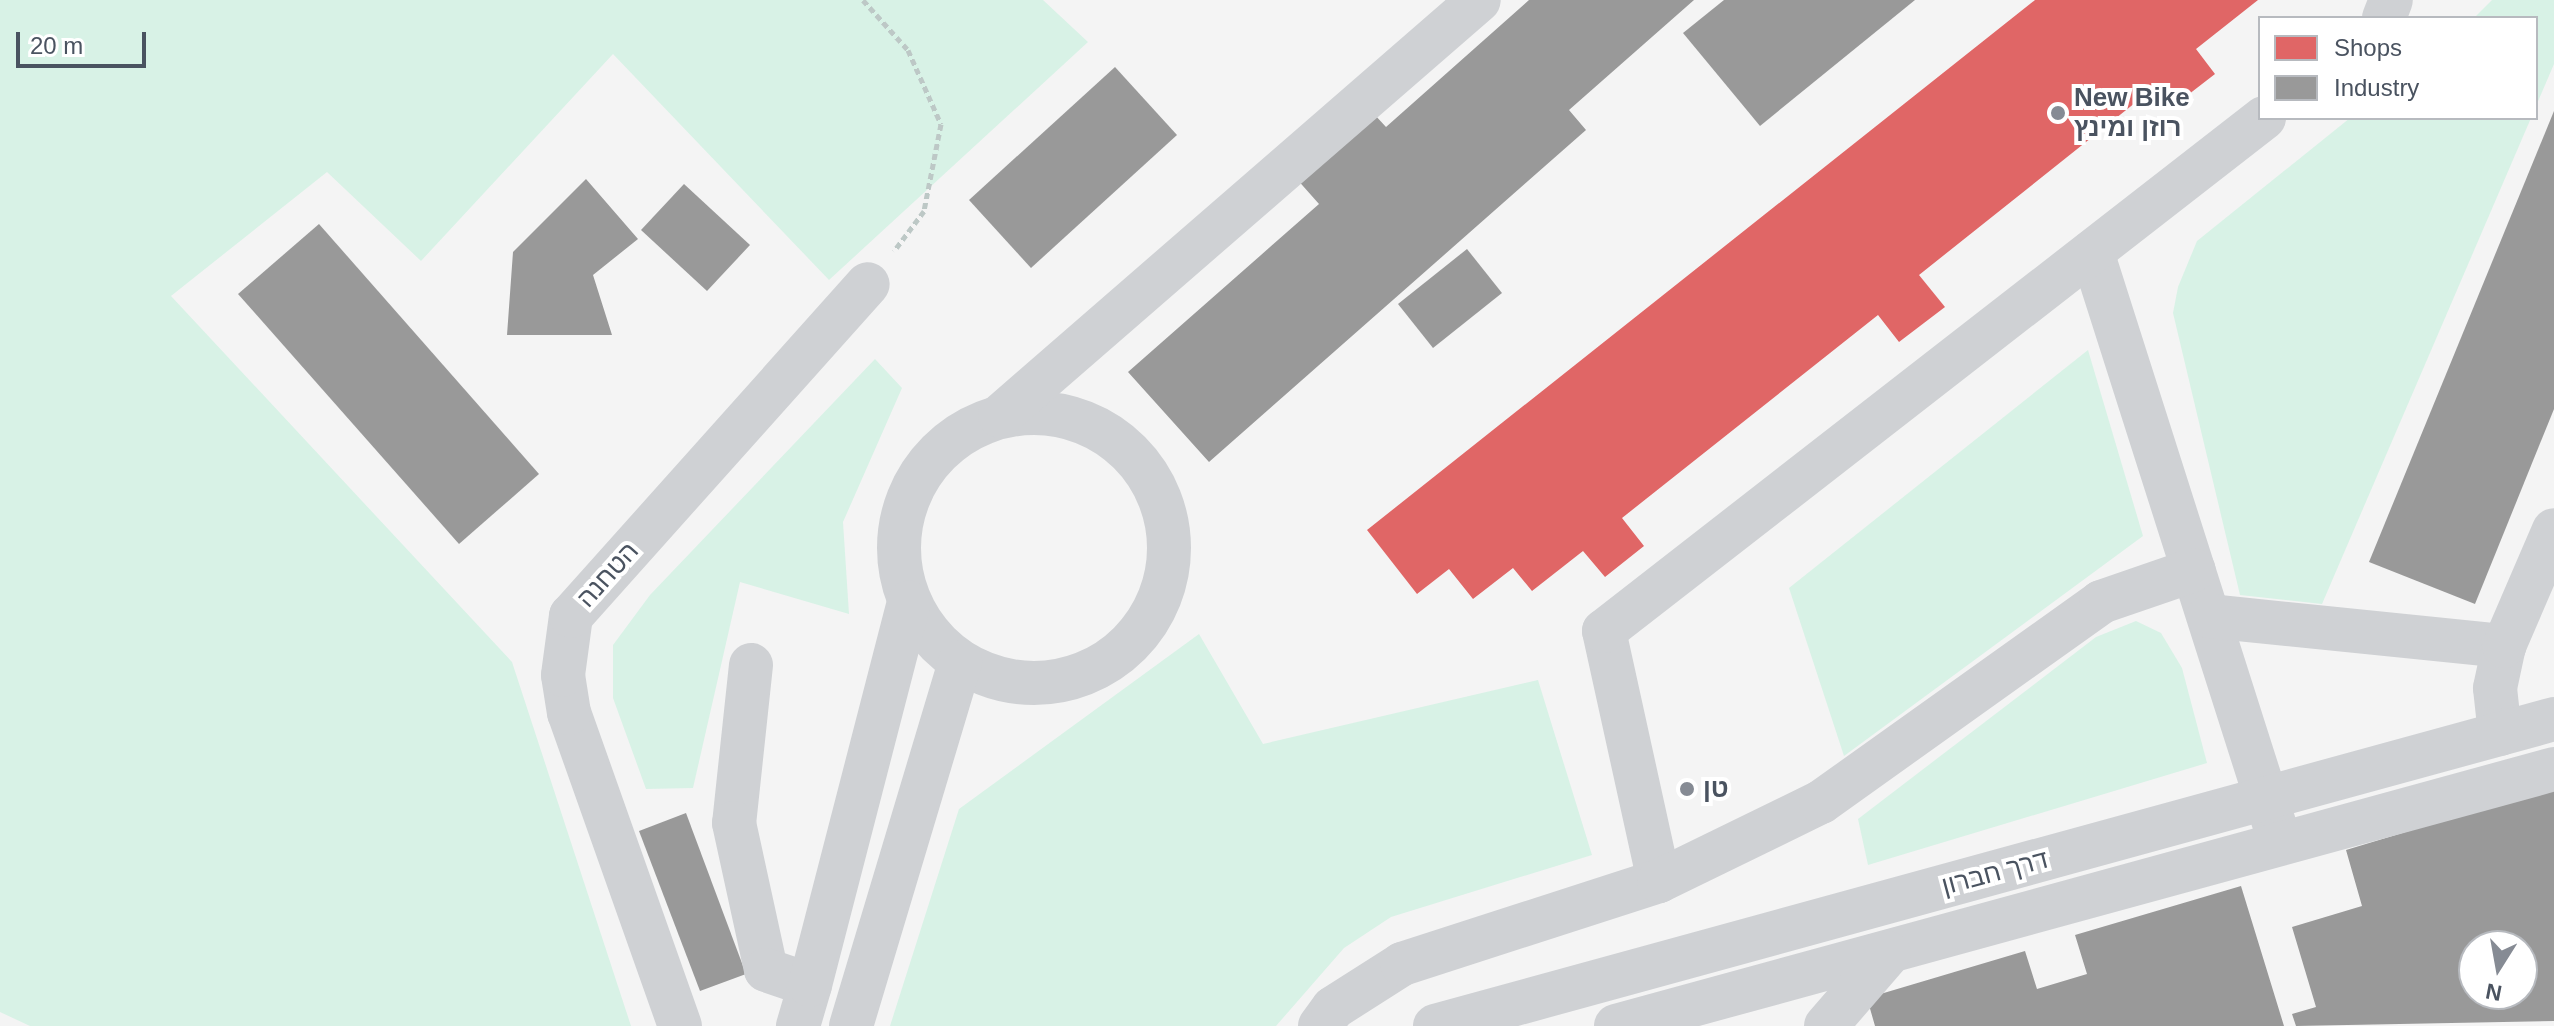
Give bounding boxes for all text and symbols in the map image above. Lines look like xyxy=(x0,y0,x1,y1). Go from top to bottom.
scale bar xyxy=(20,16,150,66)
legend xyxy=(2258,16,2538,120)
text: 20 m xyxy=(30,32,83,59)
text: Shops xyxy=(2334,34,2402,61)
text: Industry xyxy=(2334,74,2419,101)
place label: New Bike רוזן ומינץ xyxy=(2074,82,2190,144)
marker: New Bike רוזן ומינץ xyxy=(2049,104,2067,122)
street label: הטחנה xyxy=(571,536,645,614)
place label: טן xyxy=(1703,773,1729,805)
marker: טן xyxy=(1678,780,1696,798)
street label: דרך חברון xyxy=(1938,844,2052,902)
north arrow xyxy=(2458,930,2538,1010)
text: N xyxy=(2484,978,2504,1006)

